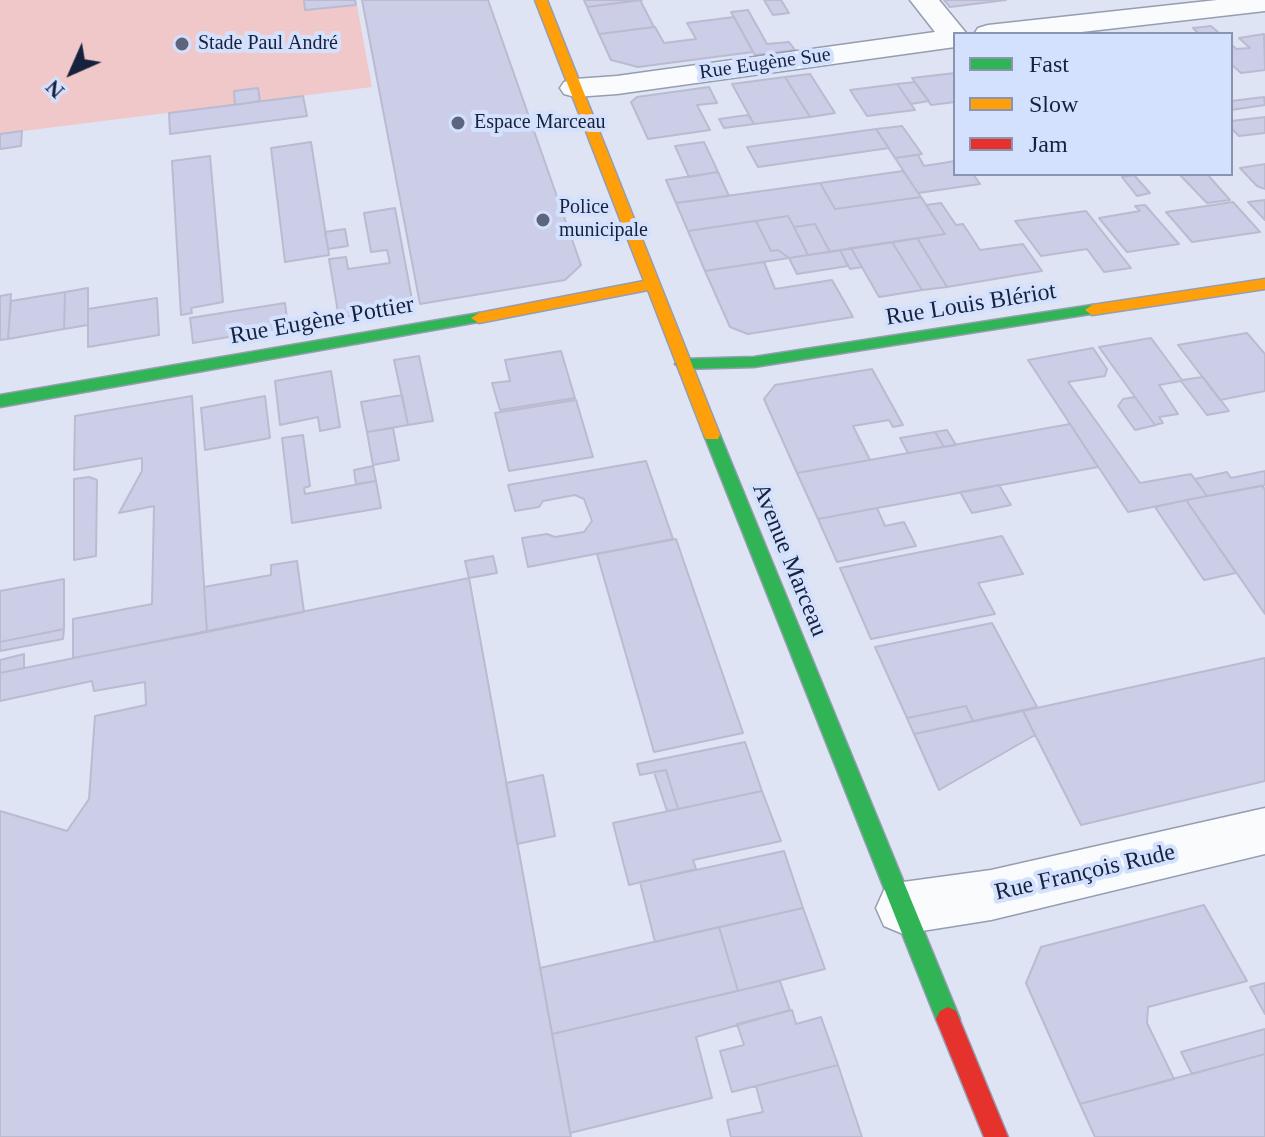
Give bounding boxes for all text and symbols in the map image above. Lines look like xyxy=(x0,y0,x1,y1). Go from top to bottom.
north arrow xyxy=(32,32,112,112)
place label: Stade Paul André xyxy=(198,32,338,56)
legend xyxy=(953,32,1233,176)
marker: Stade Paul André xyxy=(173,35,191,53)
street label: Rue Eugène Sue xyxy=(698,43,832,85)
text: Fast xyxy=(1029,51,1069,77)
text: N xyxy=(40,75,69,104)
text: Slow xyxy=(1029,91,1078,117)
place label: Espace Marceau xyxy=(474,111,606,135)
marker: Espace Marceau xyxy=(449,114,467,132)
text: Jam xyxy=(1029,131,1068,157)
place label: Police municipale xyxy=(559,196,648,243)
marker: Police municipale xyxy=(534,211,552,229)
street label: Rue Louis Blériot xyxy=(884,277,1058,333)
street label: Rue Eugène Pottier xyxy=(228,291,416,351)
street label: Avenue Marceau xyxy=(745,479,833,641)
street label: Rue François Rude xyxy=(992,838,1178,908)

